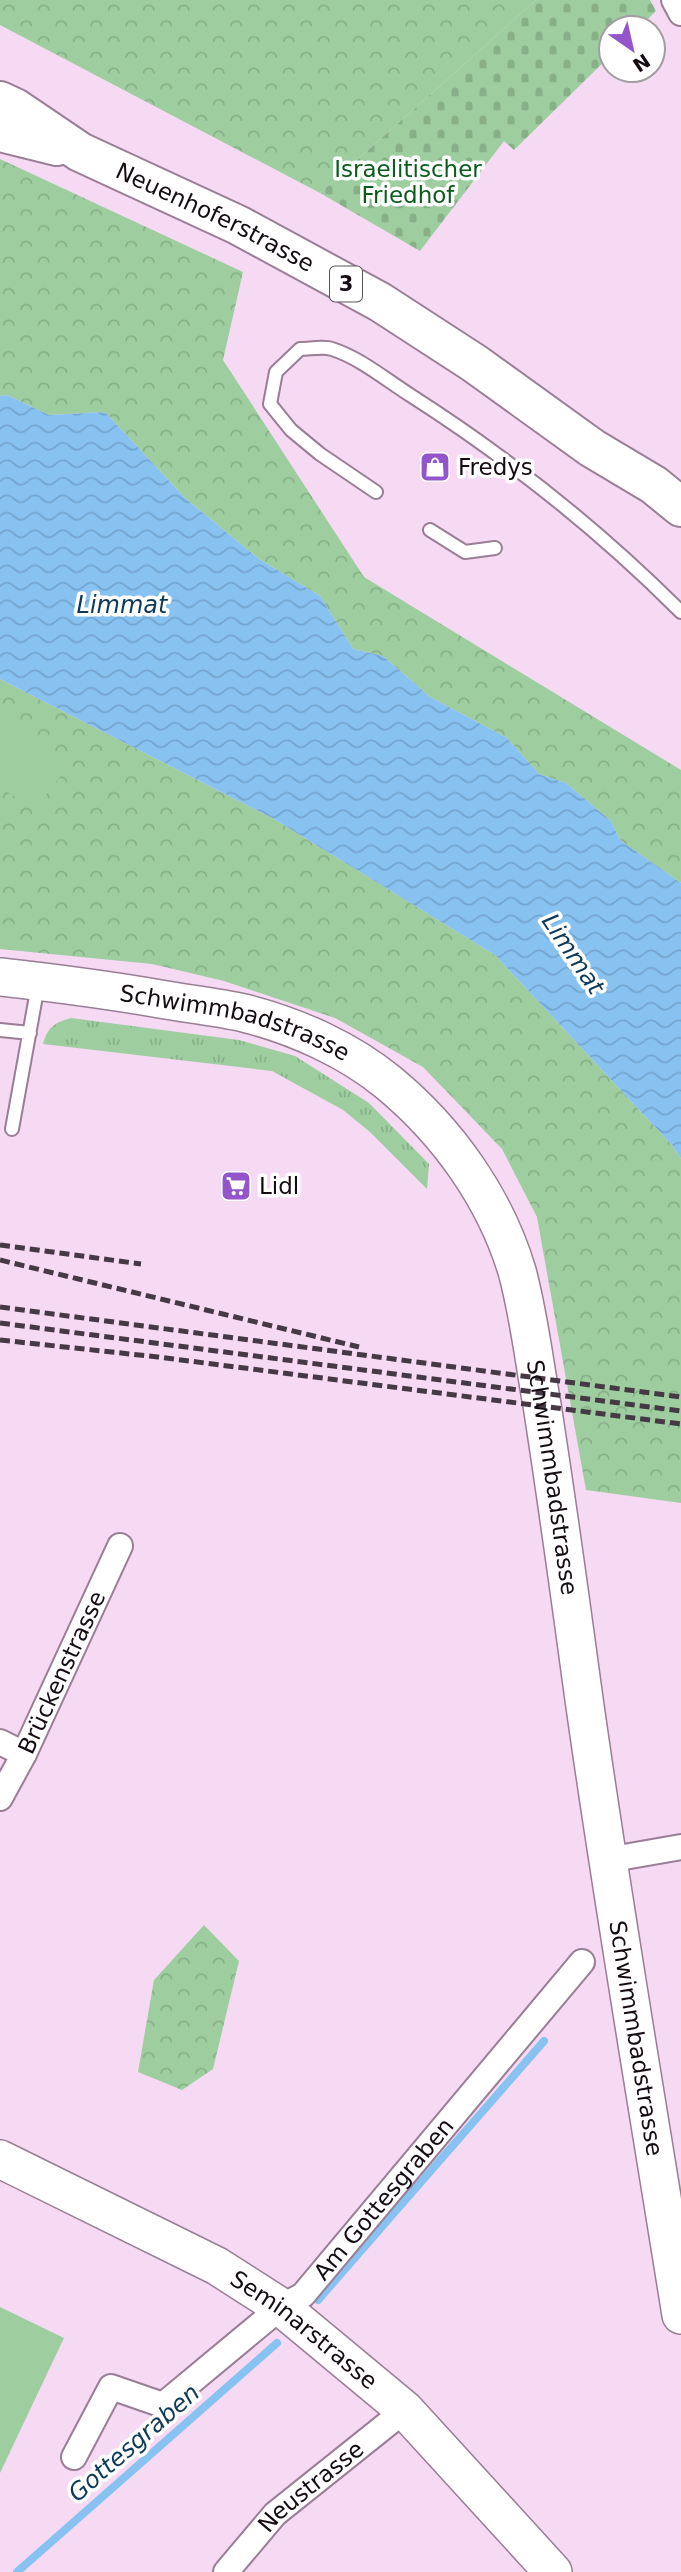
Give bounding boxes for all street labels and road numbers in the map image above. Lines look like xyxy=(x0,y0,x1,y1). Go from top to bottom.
street label: Neuenhoferstrasse xyxy=(112,157,319,277)
road number: 3 xyxy=(330,266,362,302)
street label: Schwimmbadstrasse xyxy=(118,980,354,1066)
street label: Schwimmbadstrasse xyxy=(522,1358,583,1597)
street label: Brückenstrasse xyxy=(13,1587,110,1758)
street label: Schwimmbadstrasse xyxy=(604,1919,668,2158)
street label: Am Gottesgraben xyxy=(308,2113,459,2285)
street label: Seminarstrasse xyxy=(226,2265,383,2394)
street label: Neustrasse xyxy=(253,2436,369,2537)

